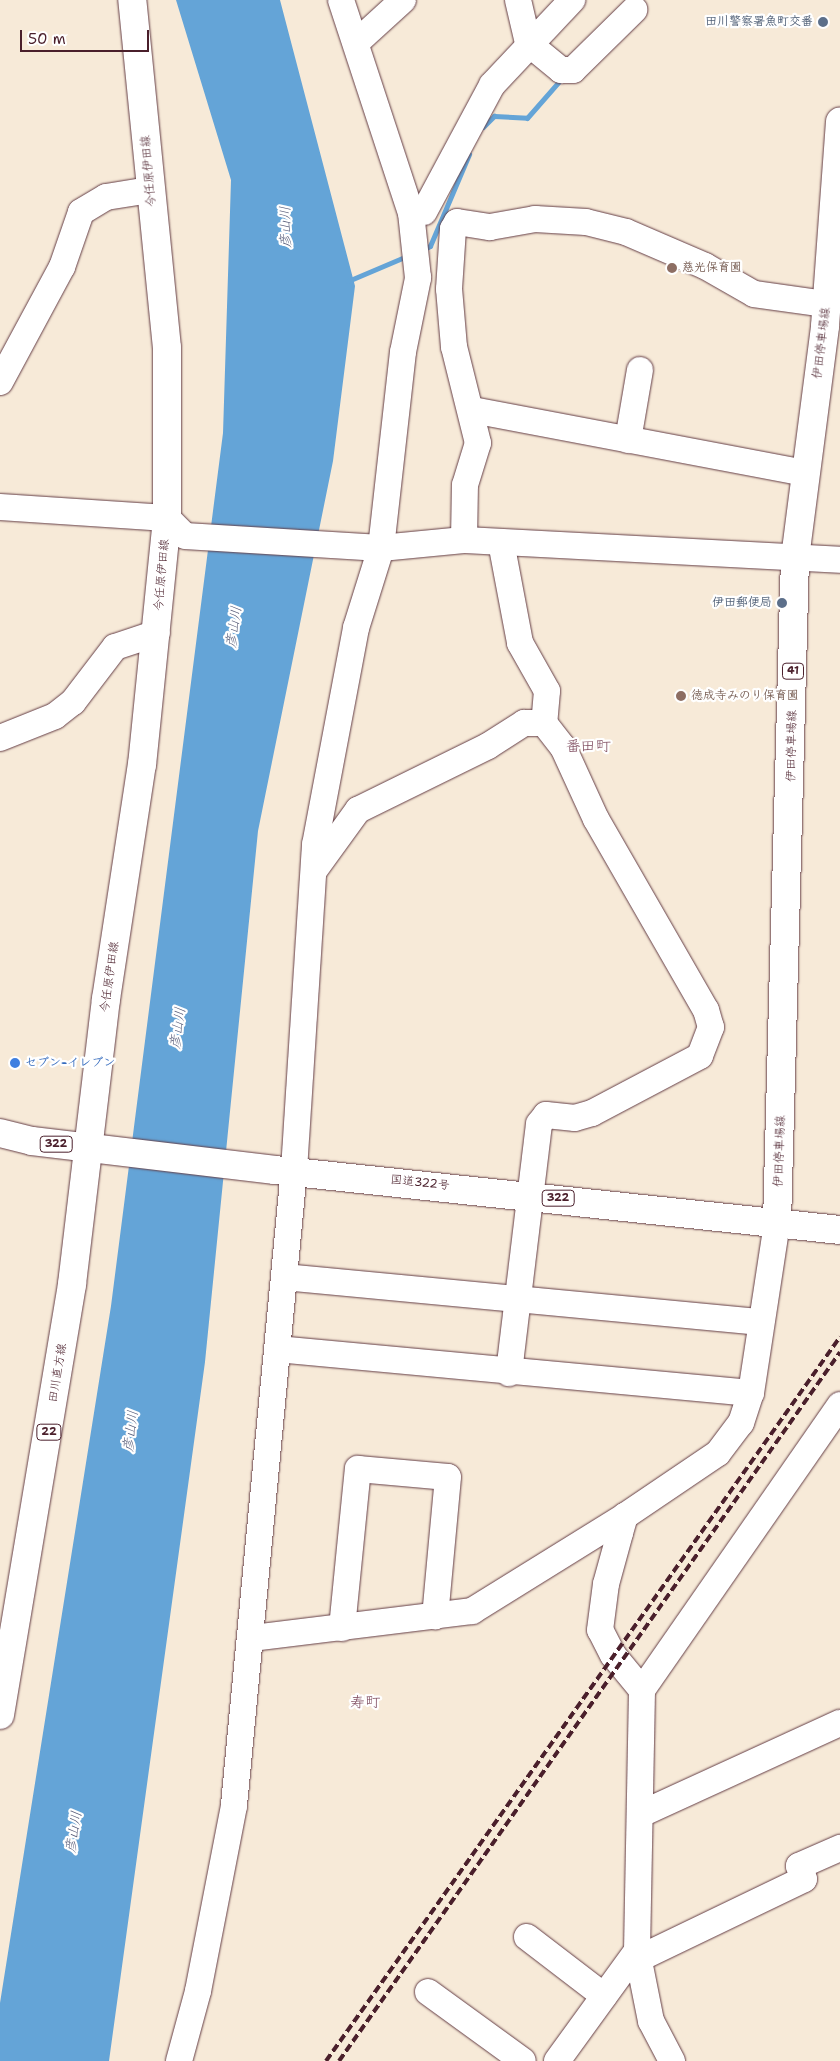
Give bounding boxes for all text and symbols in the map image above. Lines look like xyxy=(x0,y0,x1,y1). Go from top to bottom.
place label: 田川警察署魚町交番 xyxy=(705,15,813,29)
marker: 田川警察署魚町交番 xyxy=(817,16,829,28)
scale bar xyxy=(22,20,151,52)
text: 50 m xyxy=(28,29,66,49)
street label: 今任原伊田線 xyxy=(139,135,159,207)
water label: 彦山川 xyxy=(276,206,294,248)
place label: 慈光保育園 xyxy=(682,261,742,275)
marker: 慈光保育園 xyxy=(666,262,678,274)
street label: 伊田停車場線 xyxy=(810,306,834,380)
street label: 今任原伊田線 xyxy=(152,539,172,611)
place label: 伊田郵便局 xyxy=(712,596,772,610)
marker: 伊田郵便局 xyxy=(776,597,788,609)
water label: 彦山川 xyxy=(222,605,244,649)
road number: 41 xyxy=(782,662,804,679)
place label: 徳成寺みのり保育園 xyxy=(691,689,799,703)
marker: 徳成寺みのり保育園 xyxy=(675,690,687,702)
street label: 伊田停車場線 xyxy=(784,710,800,782)
district label: 番田町 xyxy=(566,738,610,756)
street label: 今任原伊田線 xyxy=(98,940,122,1014)
water label: 彦山川 xyxy=(166,1006,188,1050)
place label: セブン-イレブン xyxy=(25,1056,115,1070)
marker: セブン-イレブン xyxy=(9,1057,21,1069)
street label: 伊田停車場線 xyxy=(772,1115,788,1187)
road number: 322 xyxy=(38,1136,74,1152)
street label: 国道322号 xyxy=(390,1173,450,1193)
road number: 322 xyxy=(540,1190,576,1206)
street label: 田川直方線 xyxy=(46,1342,70,1404)
water label: 彦山川 xyxy=(119,1409,141,1453)
road number: 22 xyxy=(35,1424,63,1440)
district label: 寿町 xyxy=(350,1694,380,1712)
water label: 彦山川 xyxy=(61,1810,85,1854)

